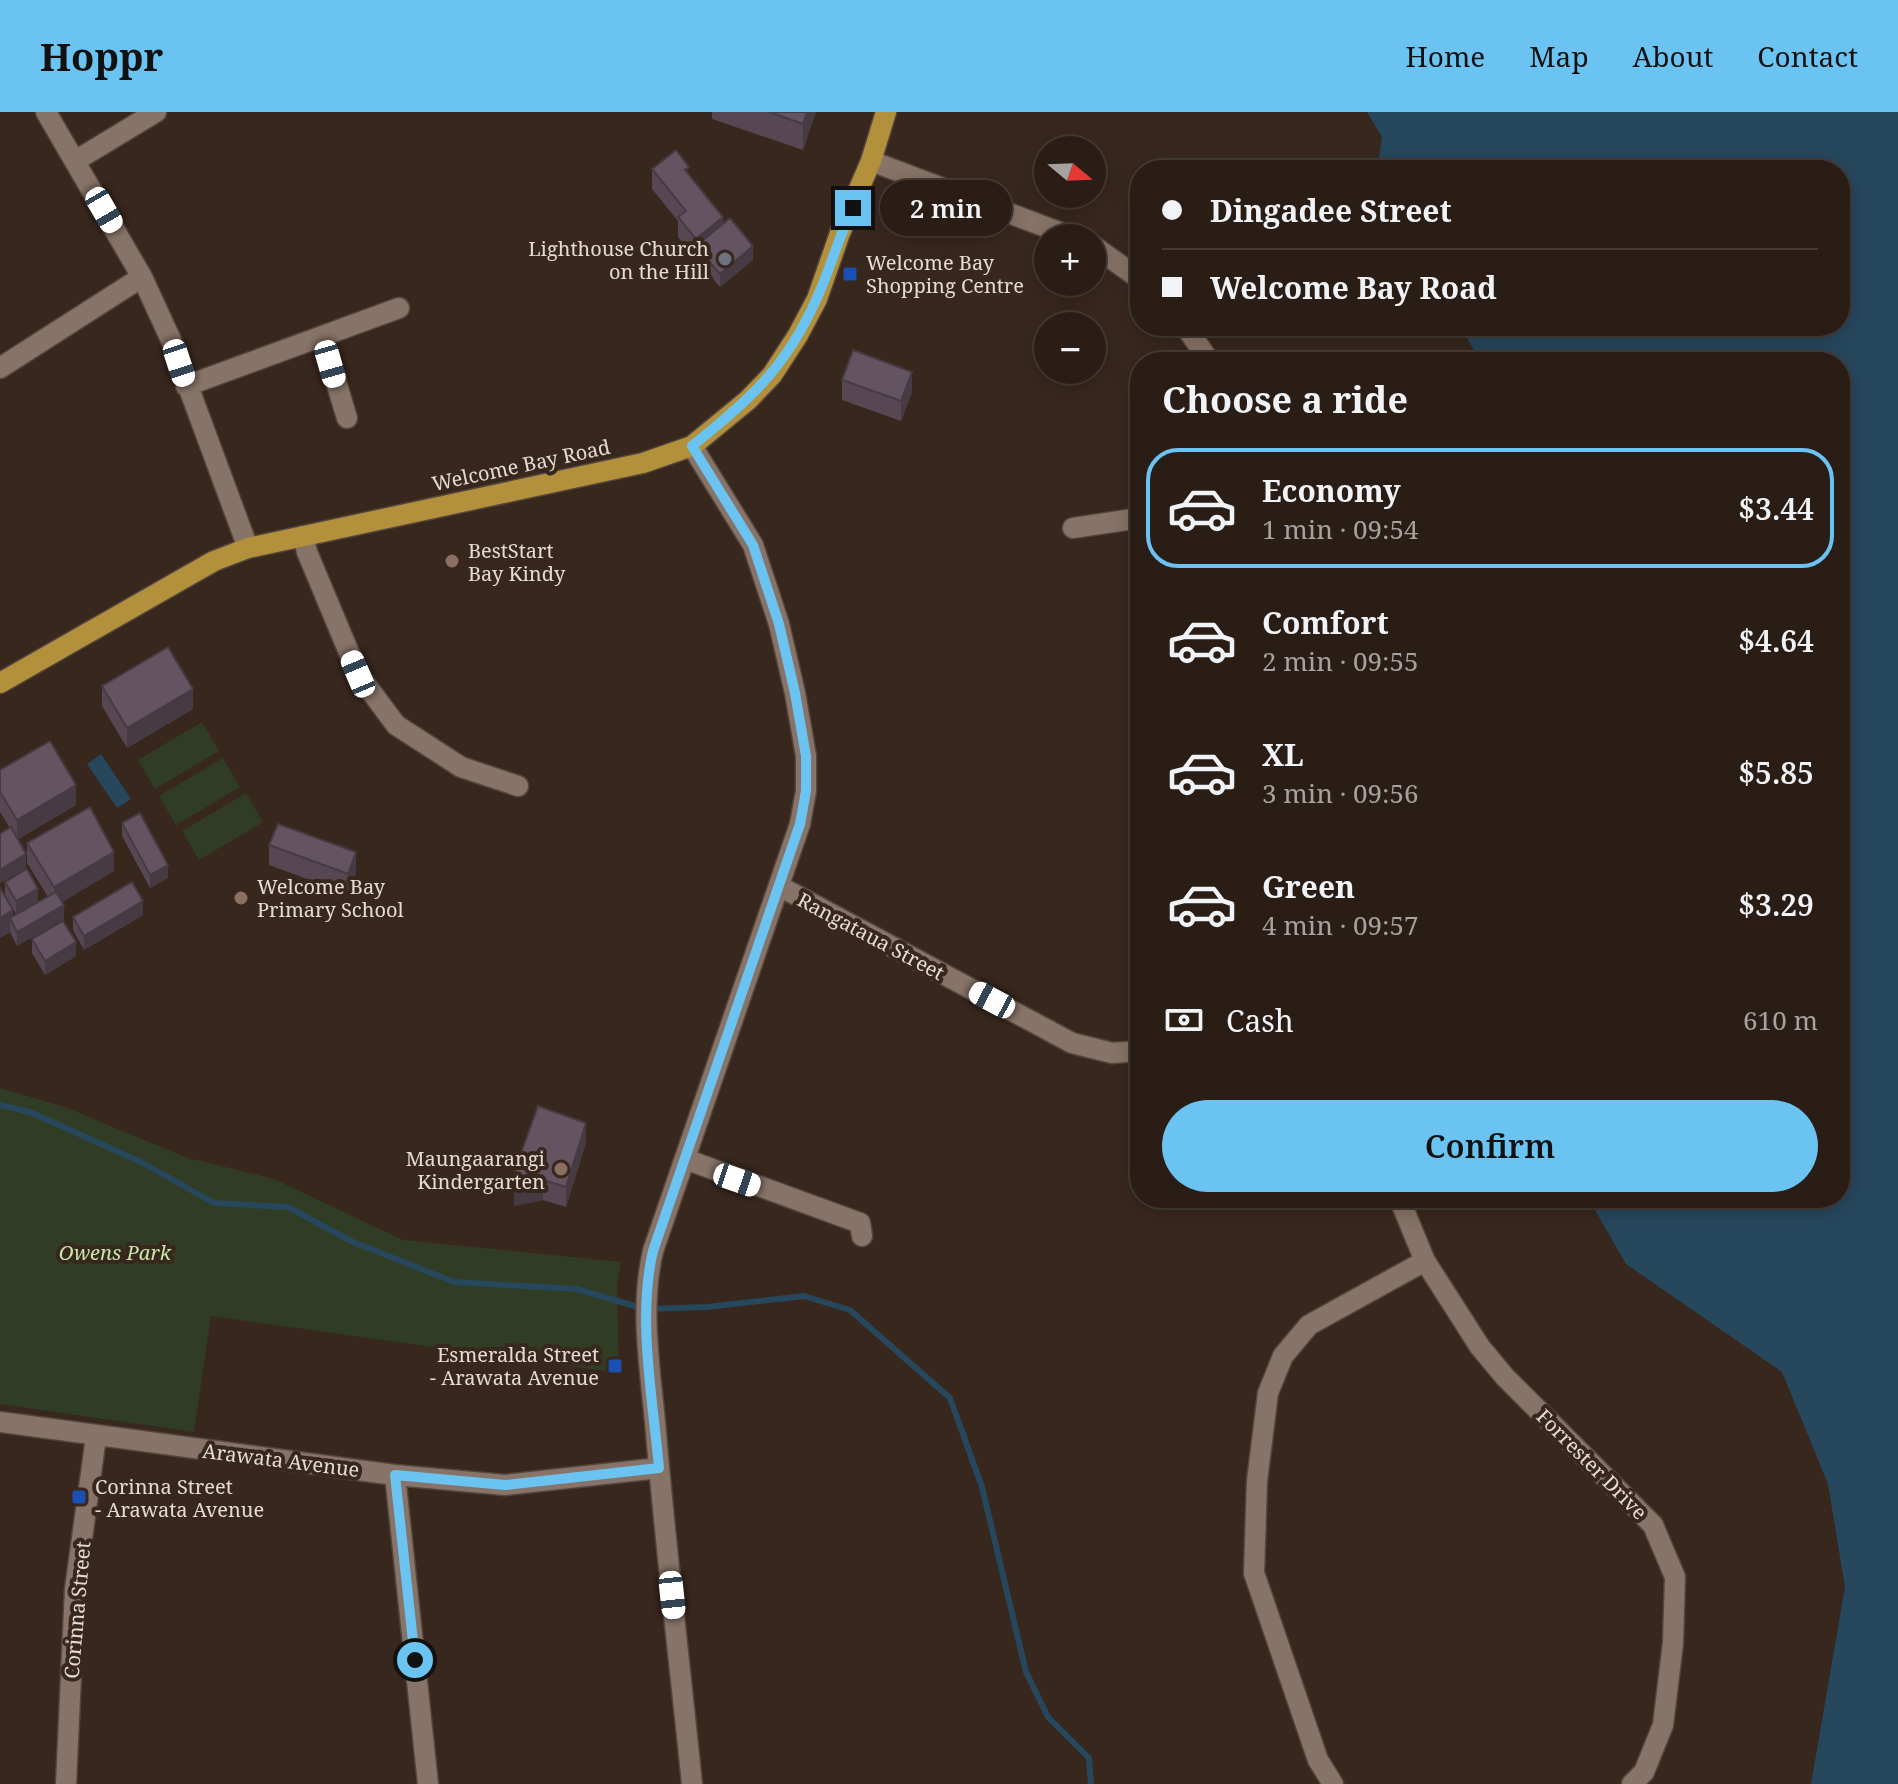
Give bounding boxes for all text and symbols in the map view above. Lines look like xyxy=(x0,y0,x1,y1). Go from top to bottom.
text: Hoppr xyxy=(40,30,163,82)
text: Home xyxy=(1406,37,1485,75)
text: Map xyxy=(1529,37,1589,75)
text: About xyxy=(1633,37,1713,75)
text: Contact xyxy=(1757,37,1858,75)
north arrow xyxy=(1034,136,1106,208)
map controls xyxy=(1034,136,1106,384)
callout: 2 min xyxy=(881,180,1013,236)
car xyxy=(82,183,126,237)
route end xyxy=(835,190,871,226)
text: 2 min xyxy=(910,190,982,226)
text: Dingadee Street xyxy=(1210,190,1452,231)
button: + xyxy=(1034,224,1106,296)
place label: Lighthouse Church on the Hill xyxy=(528,235,709,285)
place label: Welcome Bay Shopping Centre xyxy=(866,249,1024,299)
marker: Lighthouse Church on the Hill xyxy=(716,250,734,268)
marker: Welcome Bay Shopping Centre xyxy=(841,265,859,283)
text: Welcome Bay Road xyxy=(1210,267,1497,308)
button: − xyxy=(1034,312,1106,384)
car xyxy=(160,336,198,390)
car xyxy=(312,338,348,390)
text: Choose a ride xyxy=(1162,375,1408,424)
street label: Welcome Bay Road xyxy=(429,433,613,497)
text: Economy xyxy=(1262,470,1401,511)
icon: car xyxy=(1166,472,1238,544)
text: $3.44 xyxy=(1738,488,1814,529)
text: 1 min · 09:54 xyxy=(1262,511,1419,547)
place label: BestStart Bay Kindy xyxy=(468,537,566,587)
marker: BestStart Bay Kindy xyxy=(443,552,461,570)
text: Comfort xyxy=(1262,602,1389,643)
icon: car xyxy=(1166,604,1238,676)
text: $4.64 xyxy=(1738,620,1814,661)
text: 2 min · 09:55 xyxy=(1262,643,1419,679)
car xyxy=(338,647,378,701)
text: XL xyxy=(1262,734,1304,775)
icon: car xyxy=(1166,736,1238,808)
text: $5.85 xyxy=(1738,752,1814,793)
text: 3 min · 09:56 xyxy=(1262,775,1419,811)
text: Green xyxy=(1262,866,1355,907)
icon: car xyxy=(1166,868,1238,940)
place label: Welcome Bay Primary School xyxy=(257,873,404,923)
text: $3.29 xyxy=(1738,884,1814,925)
street label: Rangataua Street xyxy=(793,886,949,986)
marker: Welcome Bay Primary School xyxy=(232,889,250,907)
text: 4 min · 09:57 xyxy=(1262,907,1419,943)
car xyxy=(965,978,1019,1022)
icon: cash xyxy=(1162,998,1206,1042)
text: Cash xyxy=(1226,1000,1294,1041)
text: 610 m xyxy=(1743,1002,1818,1038)
button: Confirm xyxy=(1162,1100,1818,1192)
place label: Maungaarangi Kindergarten xyxy=(406,1145,546,1195)
marker: Maungaarangi Kindergarten xyxy=(552,1160,570,1178)
car xyxy=(710,1161,764,1199)
park label: Owens Park xyxy=(59,1239,172,1266)
place label: Esmeralda Street - Arawata Avenue xyxy=(430,1341,599,1391)
marker: Esmeralda Street - Arawata Avenue xyxy=(606,1357,624,1375)
street label: Forrester Drive xyxy=(1531,1403,1653,1525)
street label: Arawata Avenue xyxy=(201,1437,361,1483)
place label: Corinna Street - Arawata Avenue xyxy=(95,1473,264,1523)
marker: Corinna Street - Arawata Avenue xyxy=(70,1488,88,1506)
street label: Corinna Street xyxy=(58,1540,96,1680)
car xyxy=(658,1570,686,1620)
route start xyxy=(397,1642,433,1678)

